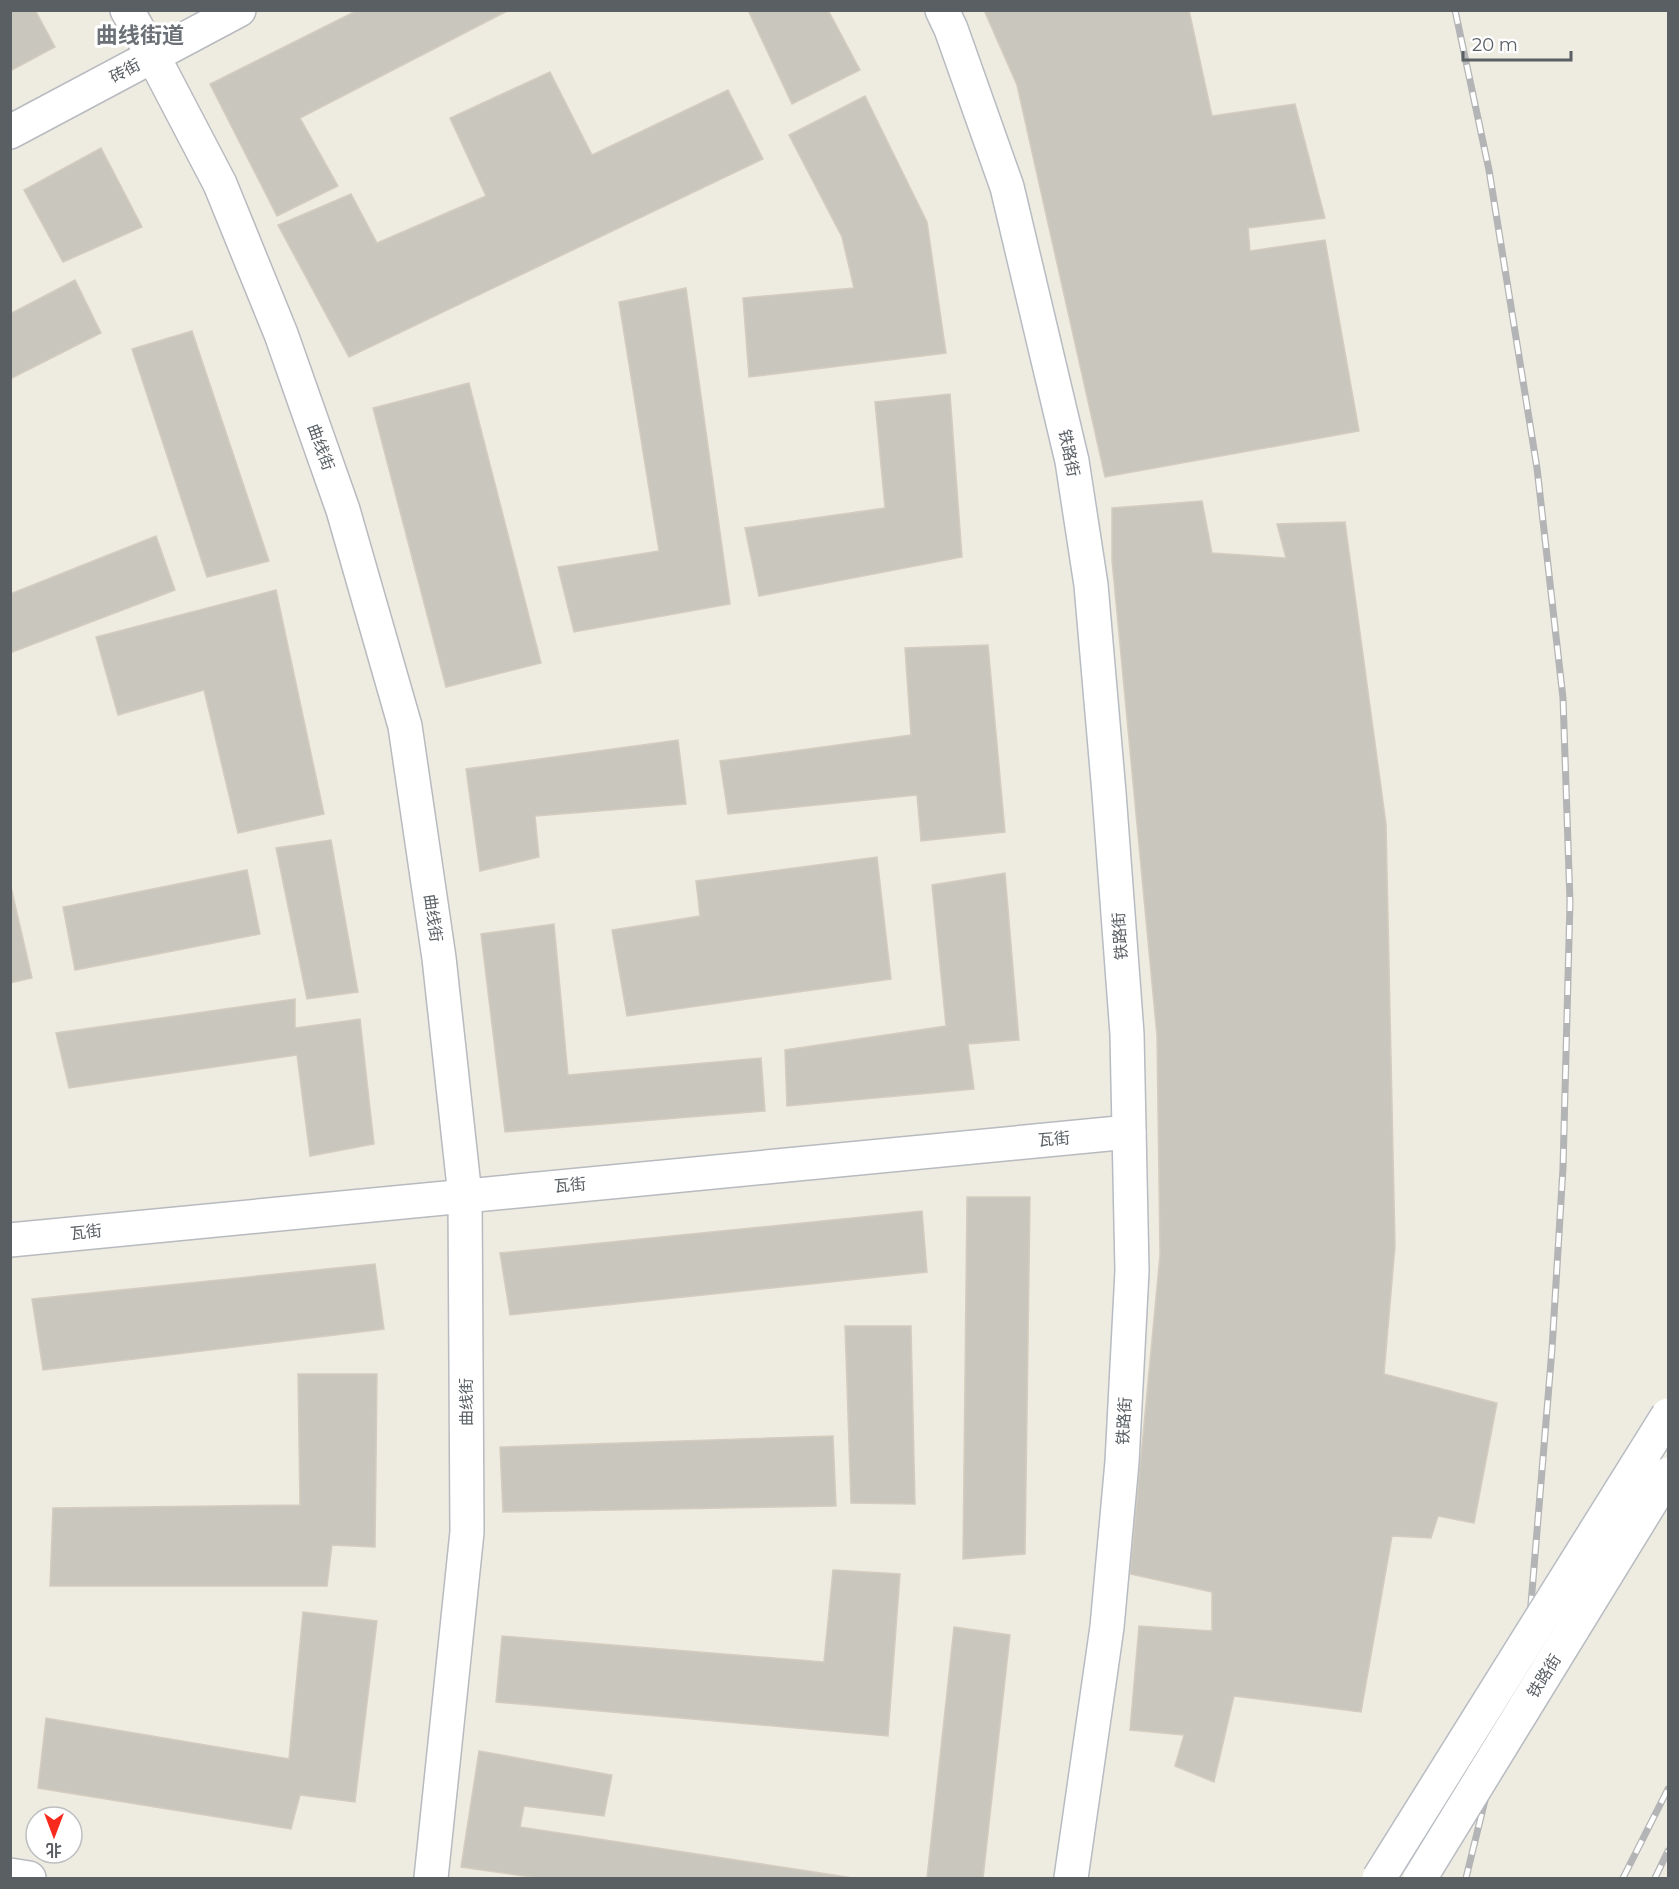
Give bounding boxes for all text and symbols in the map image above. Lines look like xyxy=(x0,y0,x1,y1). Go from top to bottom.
district label: 曲线街道 xyxy=(96,22,184,49)
scale bar xyxy=(1463,24,1571,62)
text: 20 m xyxy=(1472,34,1518,56)
street label: 砖街 xyxy=(106,55,144,87)
street label: 曲线街 xyxy=(304,421,338,473)
street label: 铁路街 xyxy=(1055,428,1083,478)
street label: 曲线街 xyxy=(420,893,446,943)
street label: 铁路街 xyxy=(1109,911,1131,961)
street label: 瓦街 xyxy=(1037,1128,1071,1150)
street label: 瓦街 xyxy=(553,1174,587,1196)
street label: 瓦街 xyxy=(69,1221,103,1243)
street label: 曲线街 xyxy=(457,1378,476,1426)
street label: 铁路街 xyxy=(1113,1397,1135,1445)
street label: 铁路街 xyxy=(1523,1651,1565,1701)
north arrow xyxy=(24,1805,84,1865)
text: 北 xyxy=(46,1840,62,1859)

